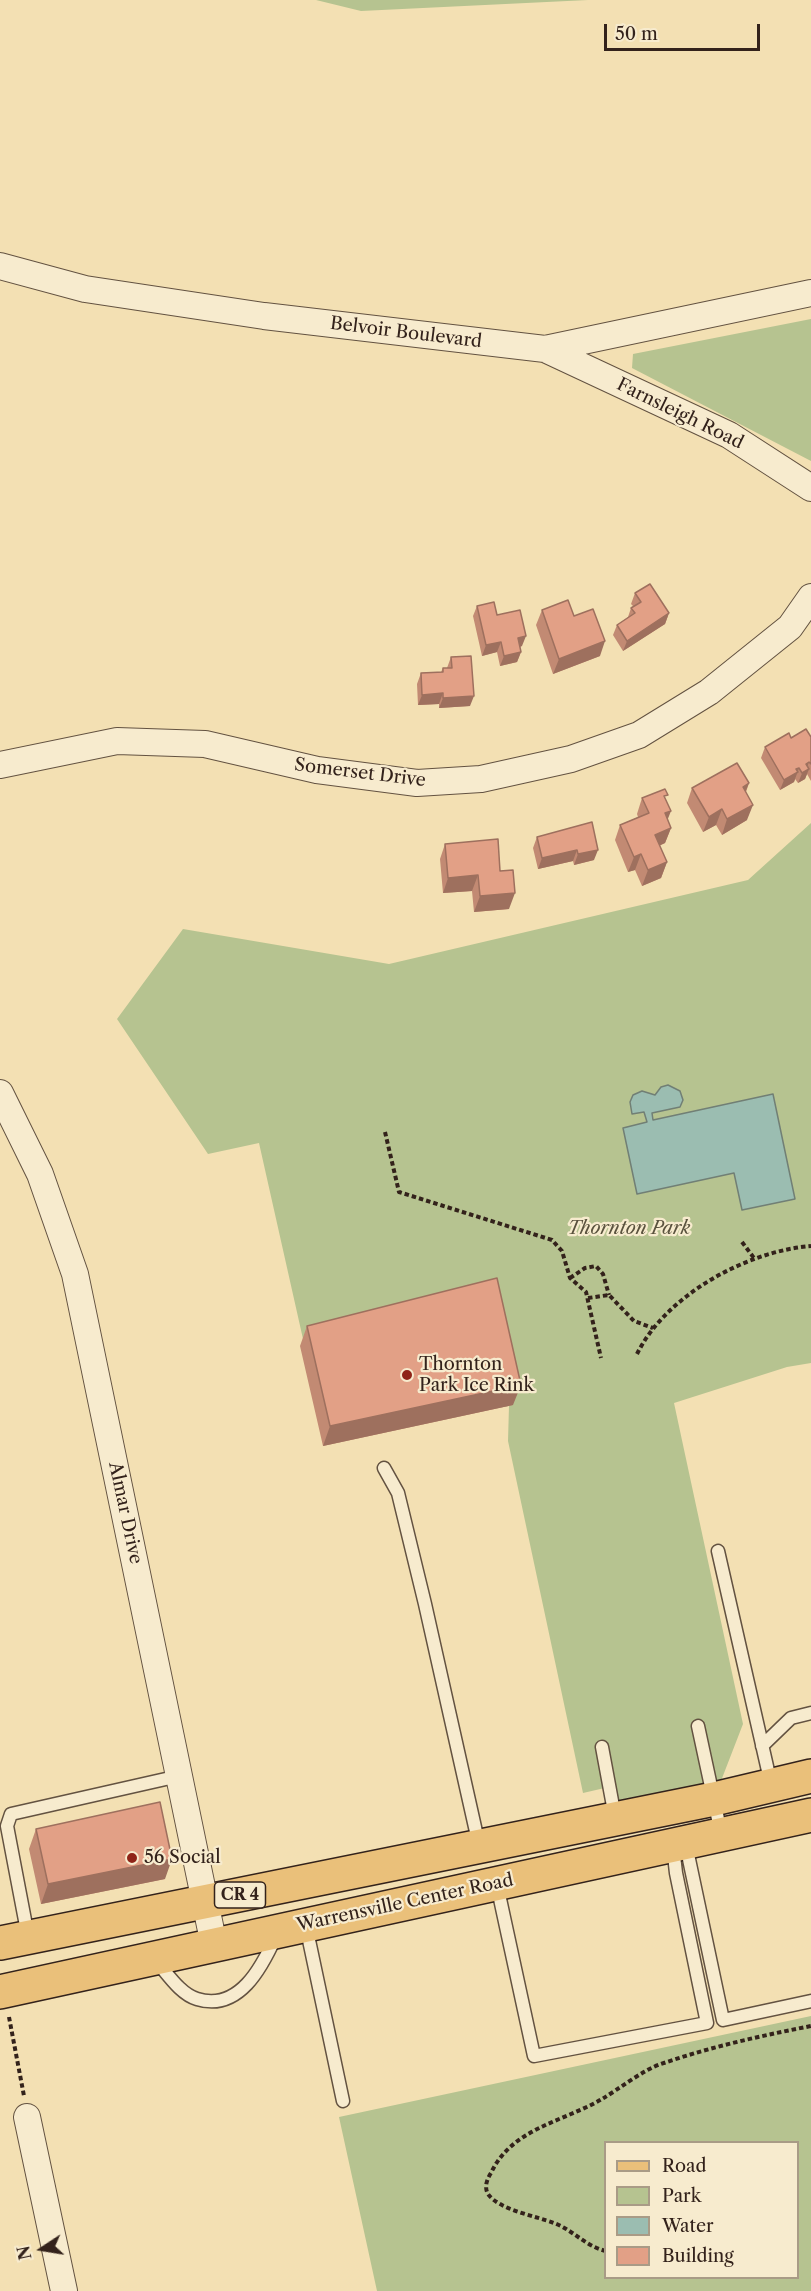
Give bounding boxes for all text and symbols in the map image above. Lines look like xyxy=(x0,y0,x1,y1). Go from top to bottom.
scale bar xyxy=(607,12,763,50)
text: 50 m xyxy=(615,23,658,45)
street label: Belvoir Boulevard xyxy=(329,313,483,353)
street label: Farnsleigh Road xyxy=(613,374,747,454)
street label: Somerset Drive xyxy=(293,754,427,792)
park label: Thornton Park xyxy=(568,1218,690,1240)
place label: Thornton Park Ice Rink xyxy=(419,1354,534,1396)
marker: Thornton Park Ice Rink xyxy=(400,1368,414,1382)
street label: Almar Drive xyxy=(104,1460,146,1566)
place label: 56 Social xyxy=(144,1847,221,1869)
marker: 56 Social xyxy=(125,1851,139,1865)
street label: Warrensville Center Road xyxy=(295,1869,515,1937)
road number: CR 4 xyxy=(214,1882,266,1908)
legend xyxy=(604,2141,799,2279)
text: Road xyxy=(662,2155,707,2177)
text: Park xyxy=(662,2185,701,2207)
text: Water xyxy=(662,2215,714,2237)
north arrow xyxy=(12,2219,72,2279)
text: N xyxy=(13,2244,36,2262)
text: Building xyxy=(662,2245,734,2267)

